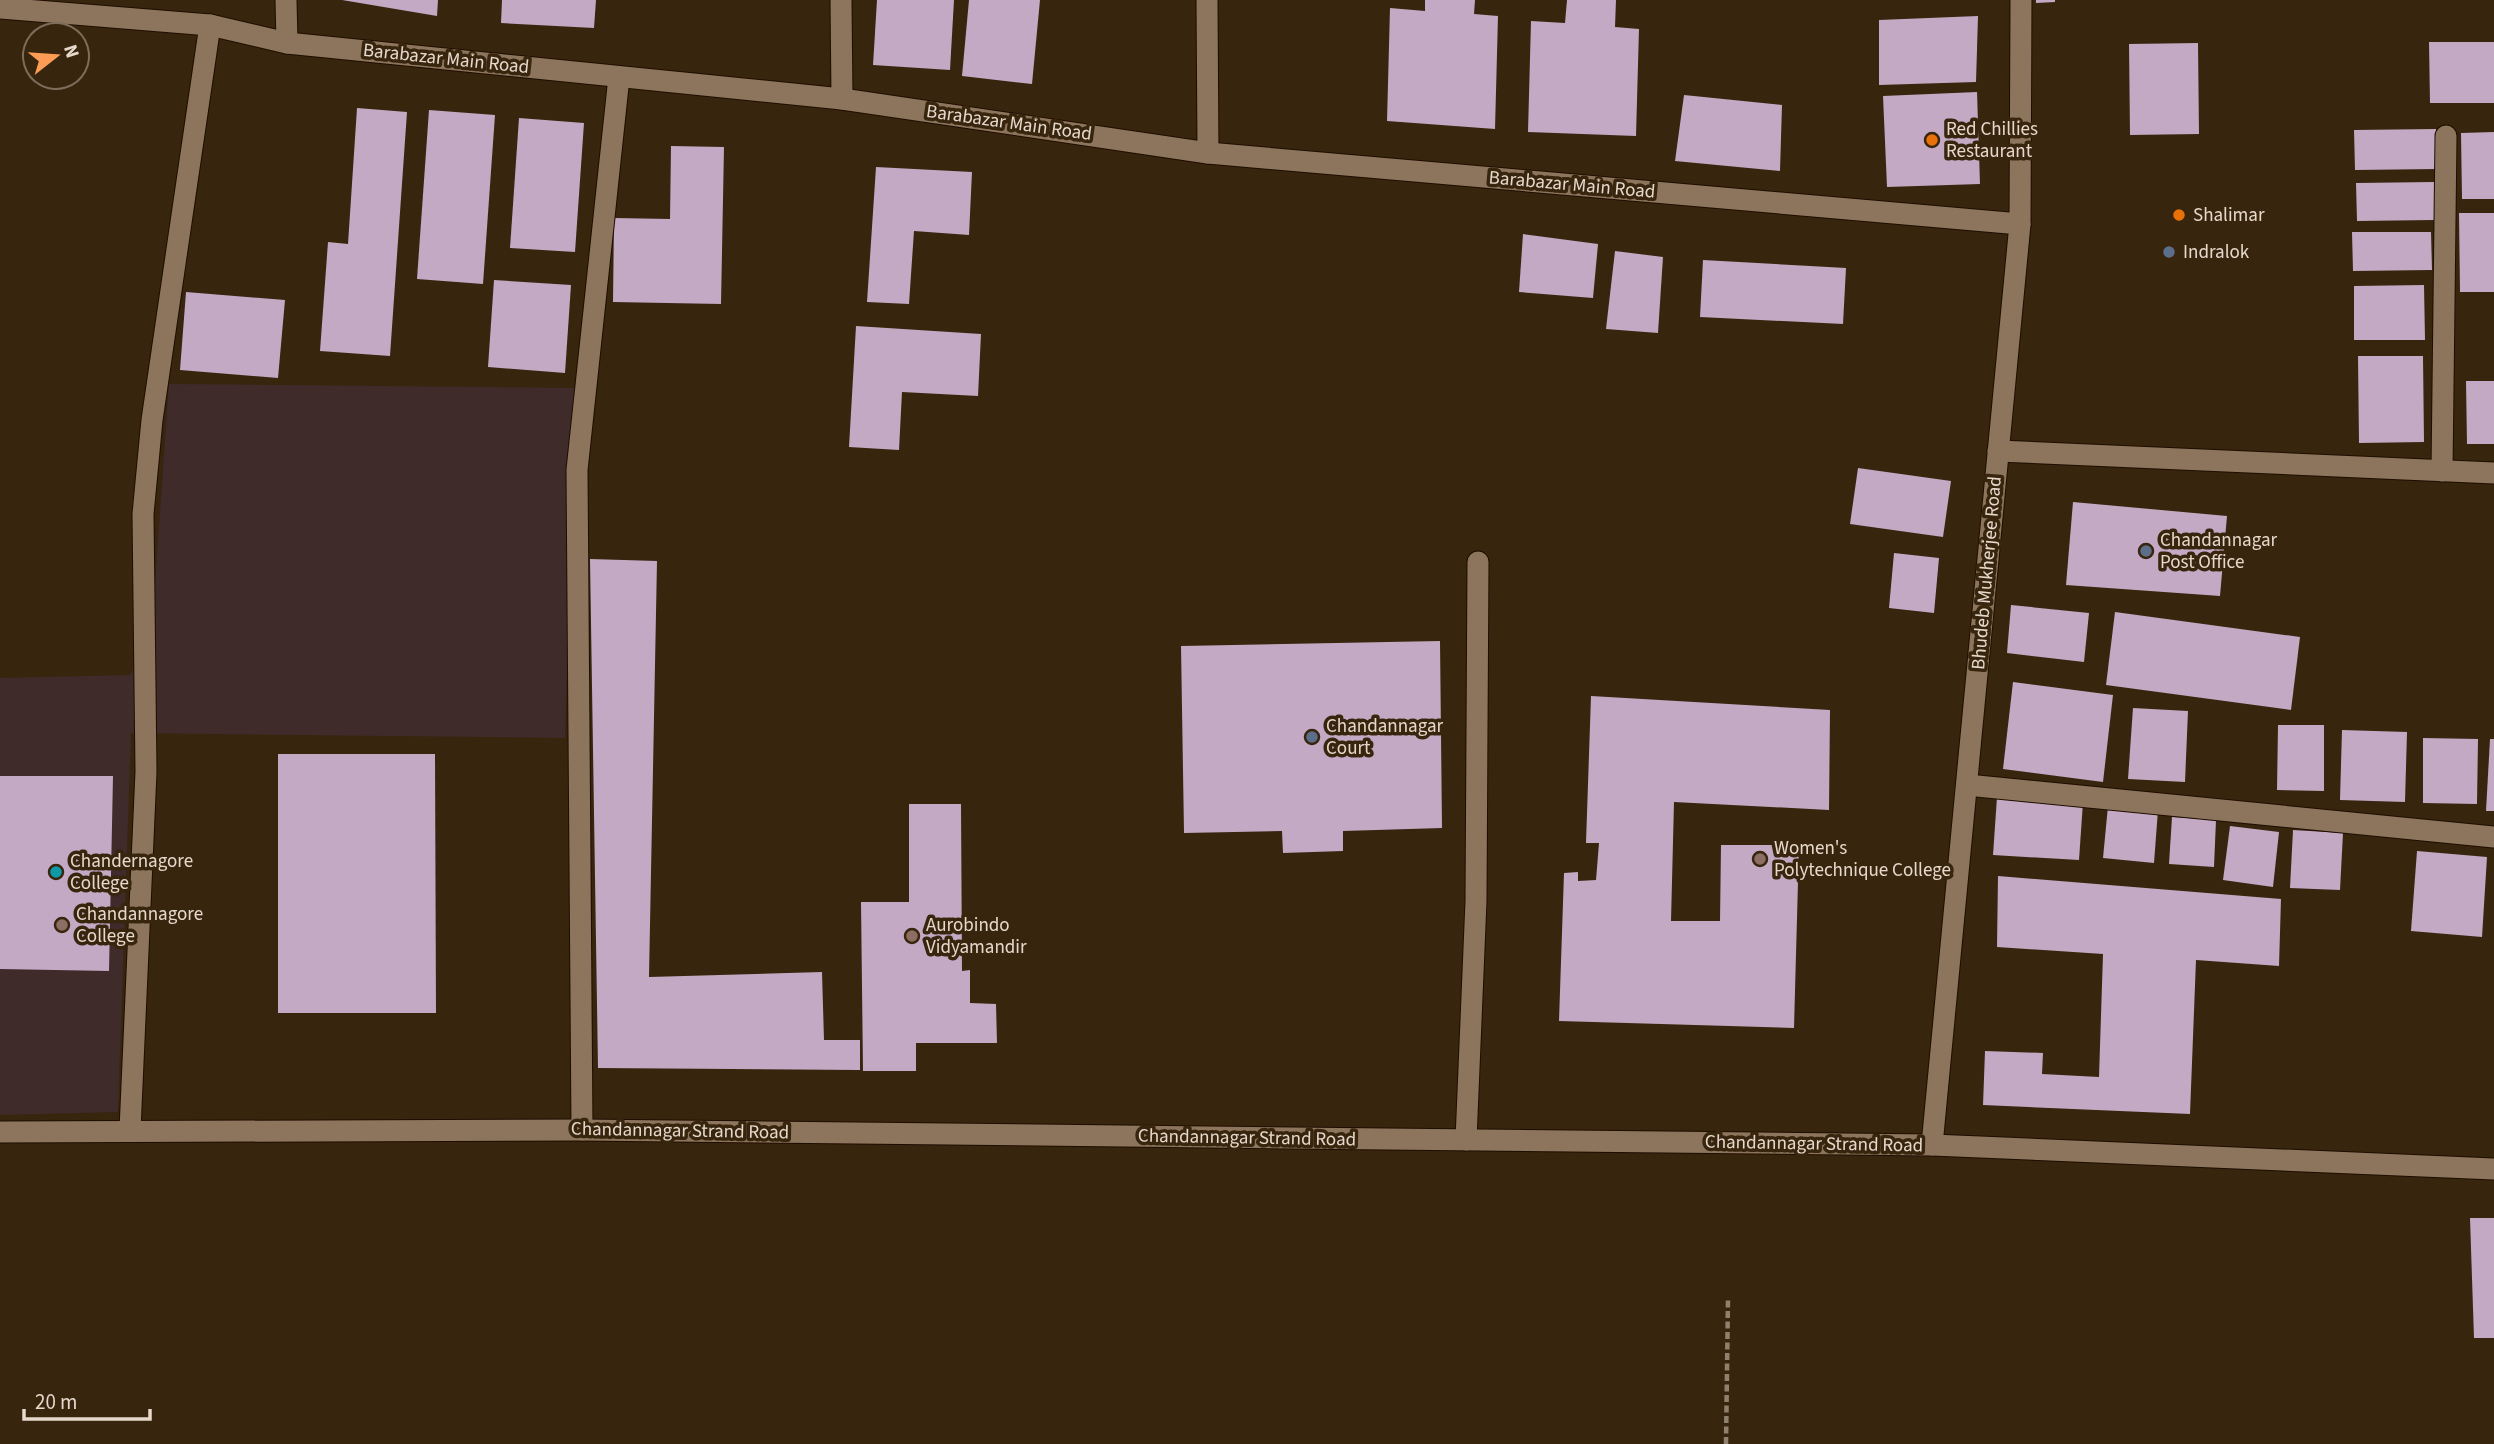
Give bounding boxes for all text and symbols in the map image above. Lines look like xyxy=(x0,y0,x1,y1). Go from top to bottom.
north arrow xyxy=(21,21,91,91)
street label: Barabazar Main Road xyxy=(362,37,530,81)
text: N xyxy=(56,41,86,61)
street label: Barabazar Main Road xyxy=(924,98,1094,148)
place label: Red Chillies Restaurant xyxy=(1946,116,2038,165)
marker: Red Chillies Restaurant xyxy=(1924,132,1940,148)
street label: Barabazar Main Road xyxy=(1488,164,1656,206)
place label: Shalimar xyxy=(2193,202,2265,229)
marker: Shalimar xyxy=(2171,207,2187,223)
place label: Indralok xyxy=(2183,239,2250,266)
marker: Indralok xyxy=(2161,244,2177,260)
street label: Bhudeb Mukherjee Road xyxy=(1965,475,2009,671)
place label: Chandannagar Post Office xyxy=(2160,527,2277,576)
marker: Chandannagar Post Office xyxy=(2138,543,2154,559)
place label: Chandannagar Court xyxy=(1326,713,1443,762)
marker: Chandannagar Court xyxy=(1304,729,1320,745)
place label: Women's Polytechnique College xyxy=(1774,835,1951,884)
place label: Chandernagore College xyxy=(70,848,193,897)
marker: Women's Polytechnique College xyxy=(1752,851,1768,867)
marker: Chandernagore College xyxy=(48,864,64,880)
place label: Chandannagore College xyxy=(76,901,203,950)
place label: Aurobindo Vidyamandir xyxy=(926,912,1027,961)
marker: Chandannagore College xyxy=(54,917,70,933)
marker: Aurobindo Vidyamandir xyxy=(904,928,920,944)
street label: Chandannagar Strand Road xyxy=(571,1116,789,1146)
street label: Chandannagar Strand Road xyxy=(1138,1123,1356,1153)
street label: Chandannagar Strand Road xyxy=(1705,1129,1923,1159)
scale bar xyxy=(24,1378,150,1422)
text: 20 m xyxy=(35,1387,77,1417)

